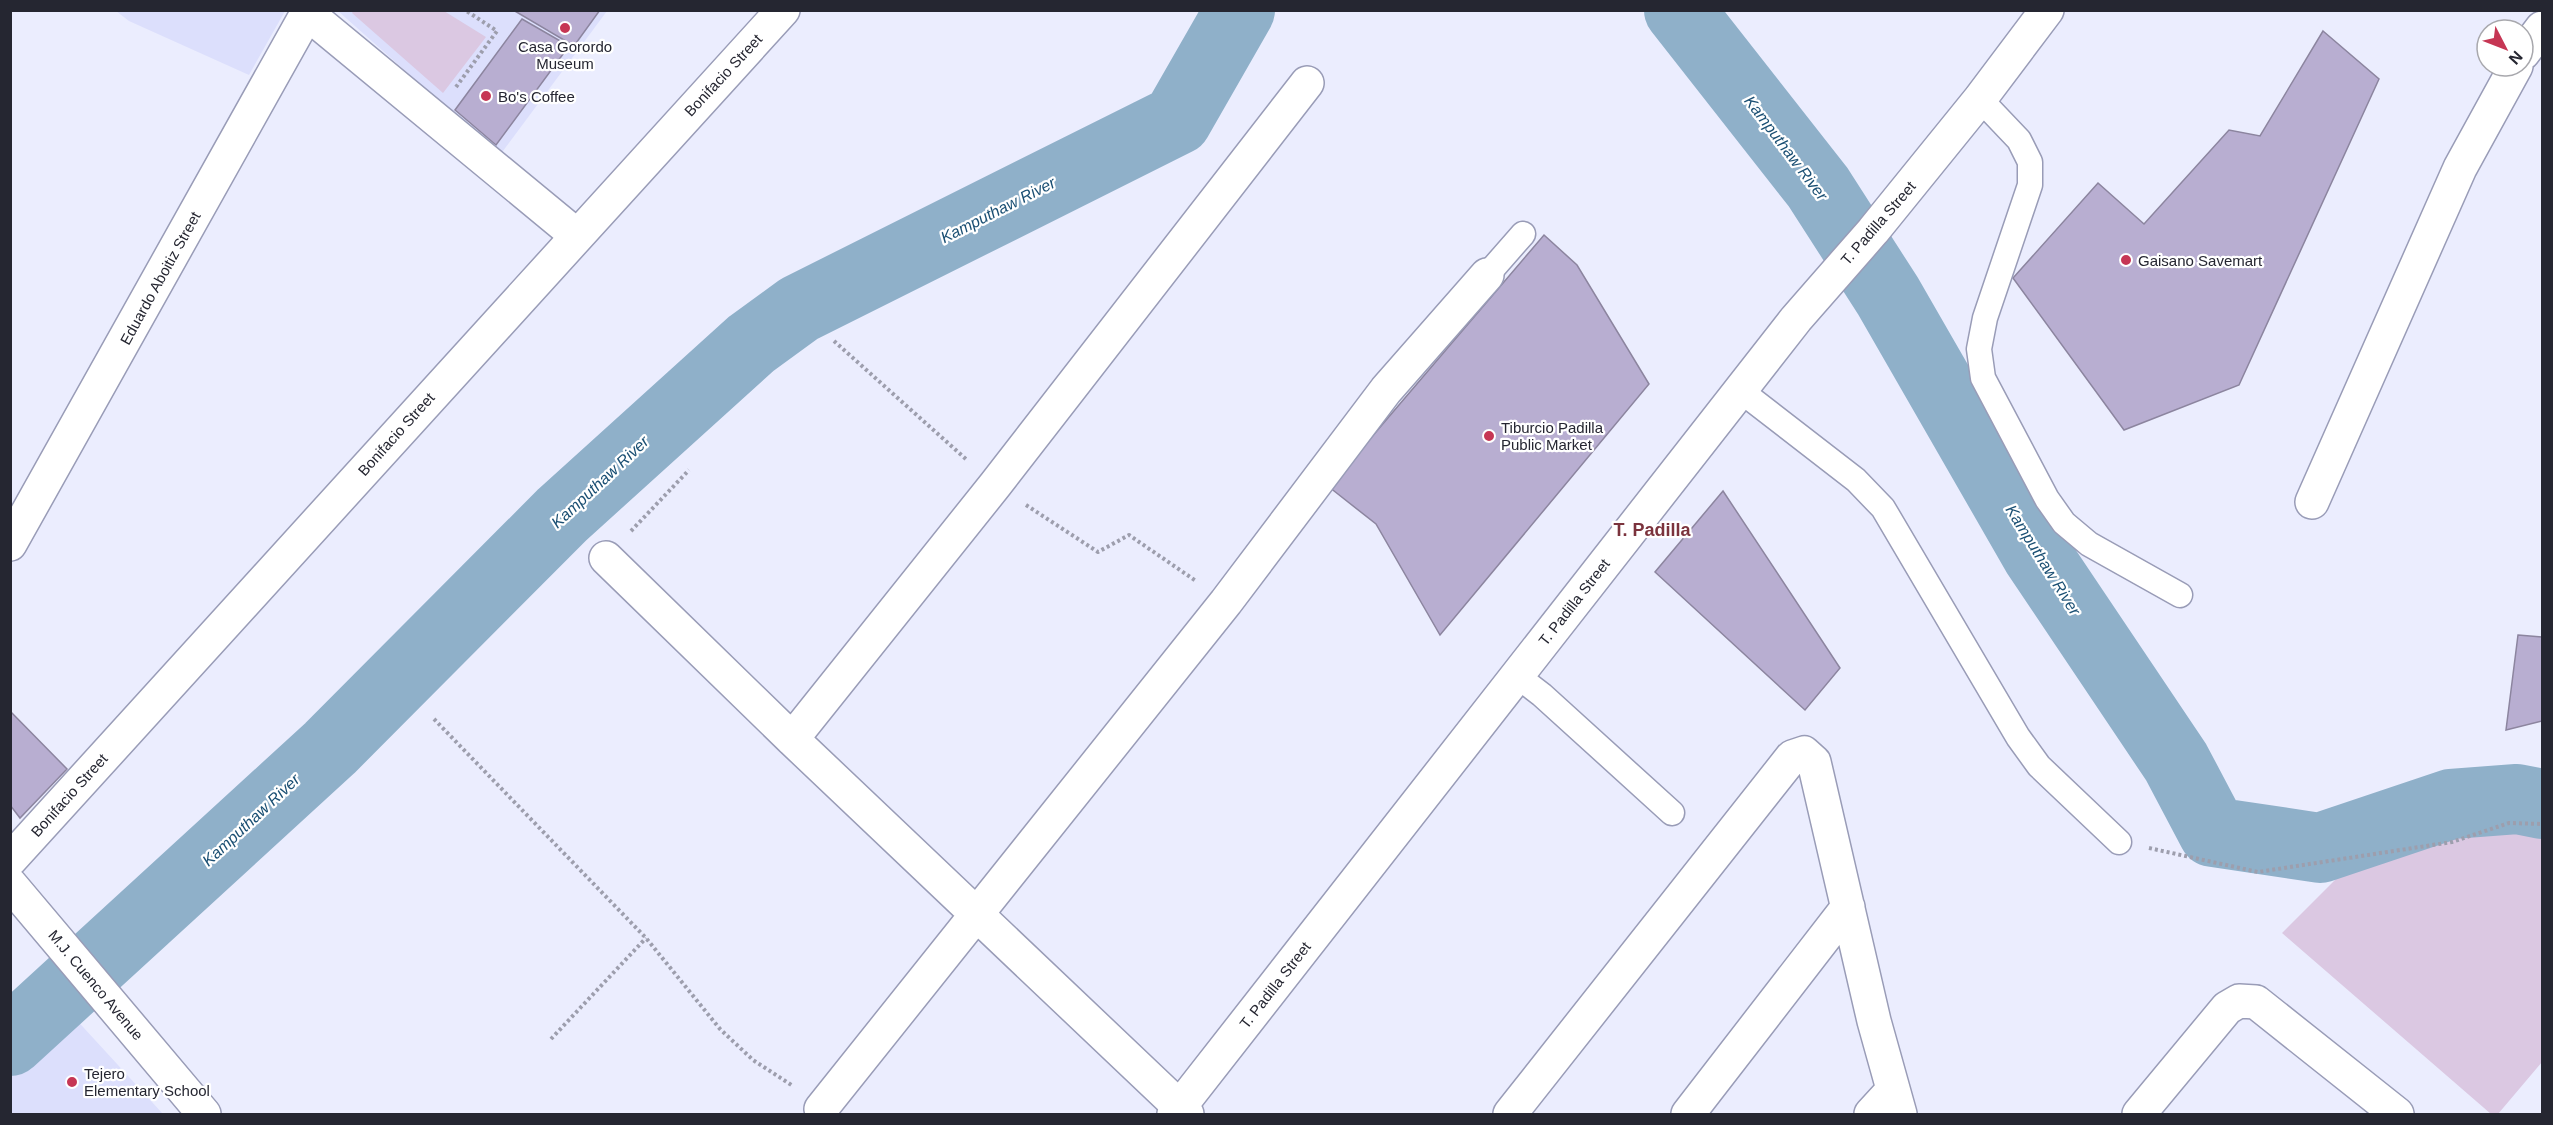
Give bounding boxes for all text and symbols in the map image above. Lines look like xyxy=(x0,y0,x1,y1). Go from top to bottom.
north arrow xyxy=(2475,18,2535,78)
marker: Casa Gorordo Museum xyxy=(558,21,572,35)
street label: Bonifacio Street xyxy=(681,30,766,120)
place label: Casa Gorordo Museum xyxy=(518,38,612,72)
text: N xyxy=(2506,48,2526,68)
place label: Bo's Coffee xyxy=(498,88,575,105)
marker: Bo's Coffee xyxy=(479,89,493,103)
water label: Kamputhaw River xyxy=(1741,92,1831,204)
water label: Kamputhaw River xyxy=(938,173,1059,246)
street label: T. Padilla Street xyxy=(1837,177,1919,268)
street label: Eduardo Aboitiz Street xyxy=(116,208,204,347)
place label: Gaisano Savemart xyxy=(2138,252,2263,269)
marker: Gaisano Savemart xyxy=(2119,253,2133,267)
street label: Bonifacio Street xyxy=(354,388,438,479)
place label: Tiburcio Padilla Public Market xyxy=(1501,419,1604,453)
marker: Tiburcio Padilla Public Market xyxy=(1482,429,1496,443)
water label: Kamputhaw River xyxy=(548,432,652,531)
water label: Kamputhaw River xyxy=(2002,502,2084,619)
district label: T. Padilla xyxy=(1613,520,1692,540)
street label: T. Padilla Street xyxy=(1535,555,1614,649)
street label: Bonifacio Street xyxy=(27,749,111,840)
water label: Kamputhaw River xyxy=(199,770,303,869)
street label: M.J. Cuenco Avenue xyxy=(45,927,147,1043)
street label: T. Padilla Street xyxy=(1236,938,1315,1032)
place label: Tejero Elementary School xyxy=(84,1065,210,1099)
marker: Tejero Elementary School xyxy=(65,1075,79,1089)

